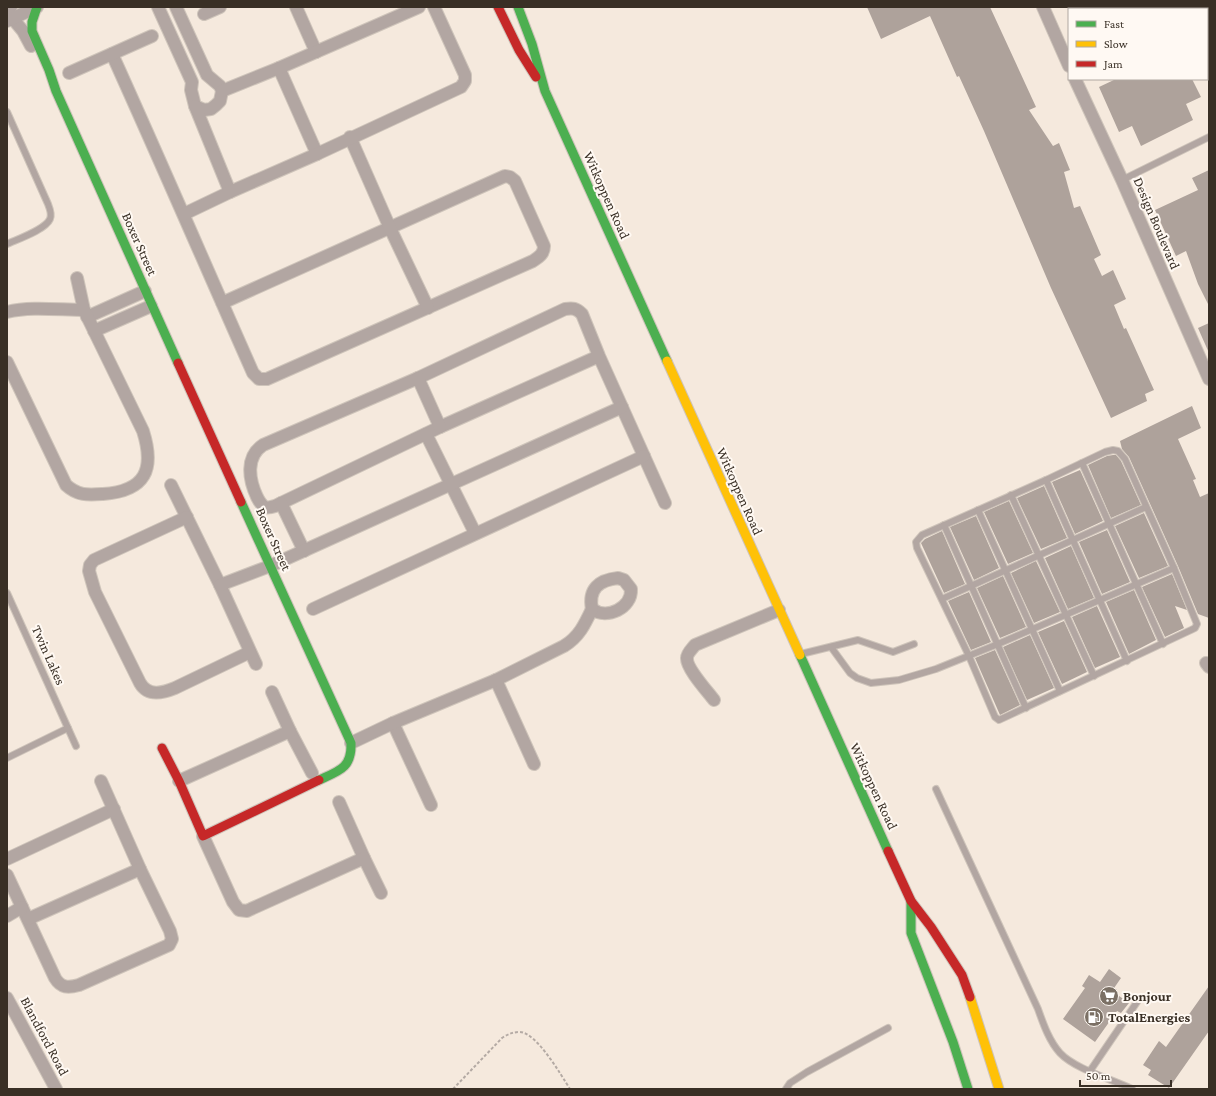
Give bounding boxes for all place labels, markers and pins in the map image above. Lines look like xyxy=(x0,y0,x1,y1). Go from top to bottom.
supermarket icon: Bonjour xyxy=(1098,985,1120,1007)
place label: Bonjour xyxy=(1123,988,1172,1005)
fuel station icon: TotalEnergies xyxy=(1083,1006,1105,1028)
place label: TotalEnergies xyxy=(1108,1009,1190,1025)

